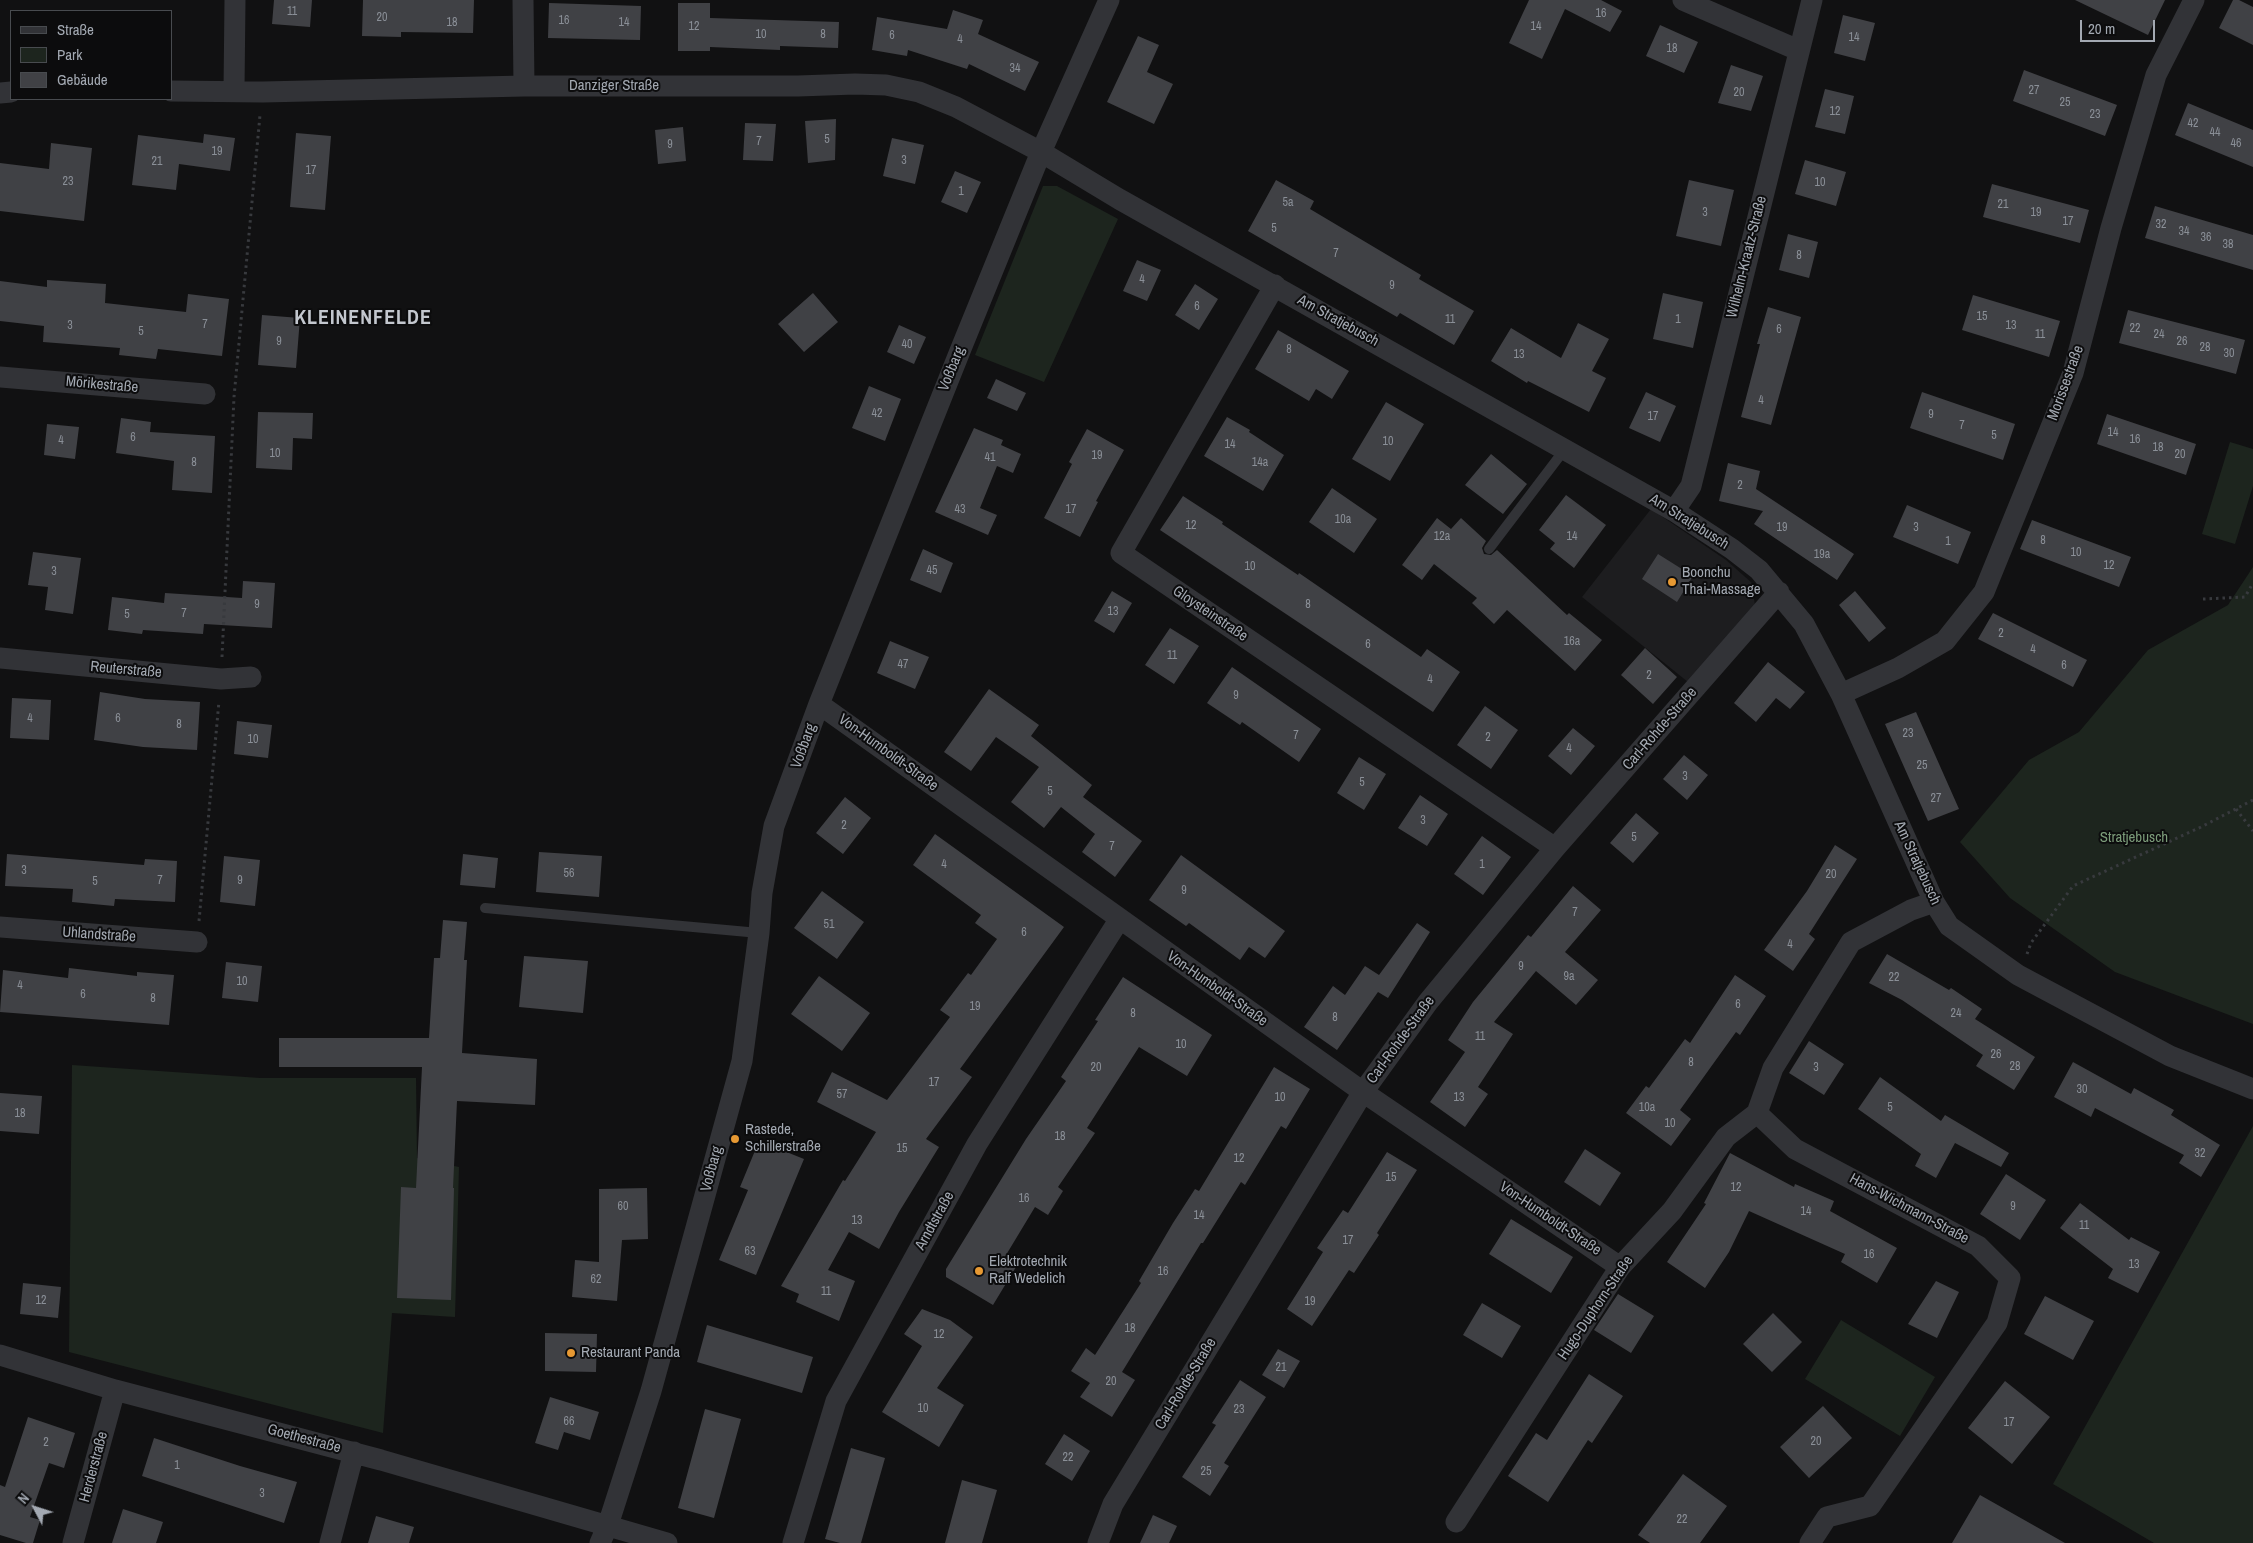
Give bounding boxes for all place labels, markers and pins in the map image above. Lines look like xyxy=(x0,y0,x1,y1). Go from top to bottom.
place label: Boonchu Thai-Massage xyxy=(1682,564,1761,599)
marker: Boonchu Thai-Massage xyxy=(1666,576,1678,588)
place label: Rastede, Schillerstraße xyxy=(745,1121,821,1156)
marker: Rastede, Schillerstraße xyxy=(729,1133,741,1145)
place label: Elektrotechnik Ralf Wedelich xyxy=(989,1253,1067,1288)
marker: Elektrotechnik Ralf Wedelich xyxy=(973,1265,985,1277)
place label: Restaurant Panda xyxy=(581,1344,680,1362)
marker: Restaurant Panda xyxy=(565,1347,577,1359)

